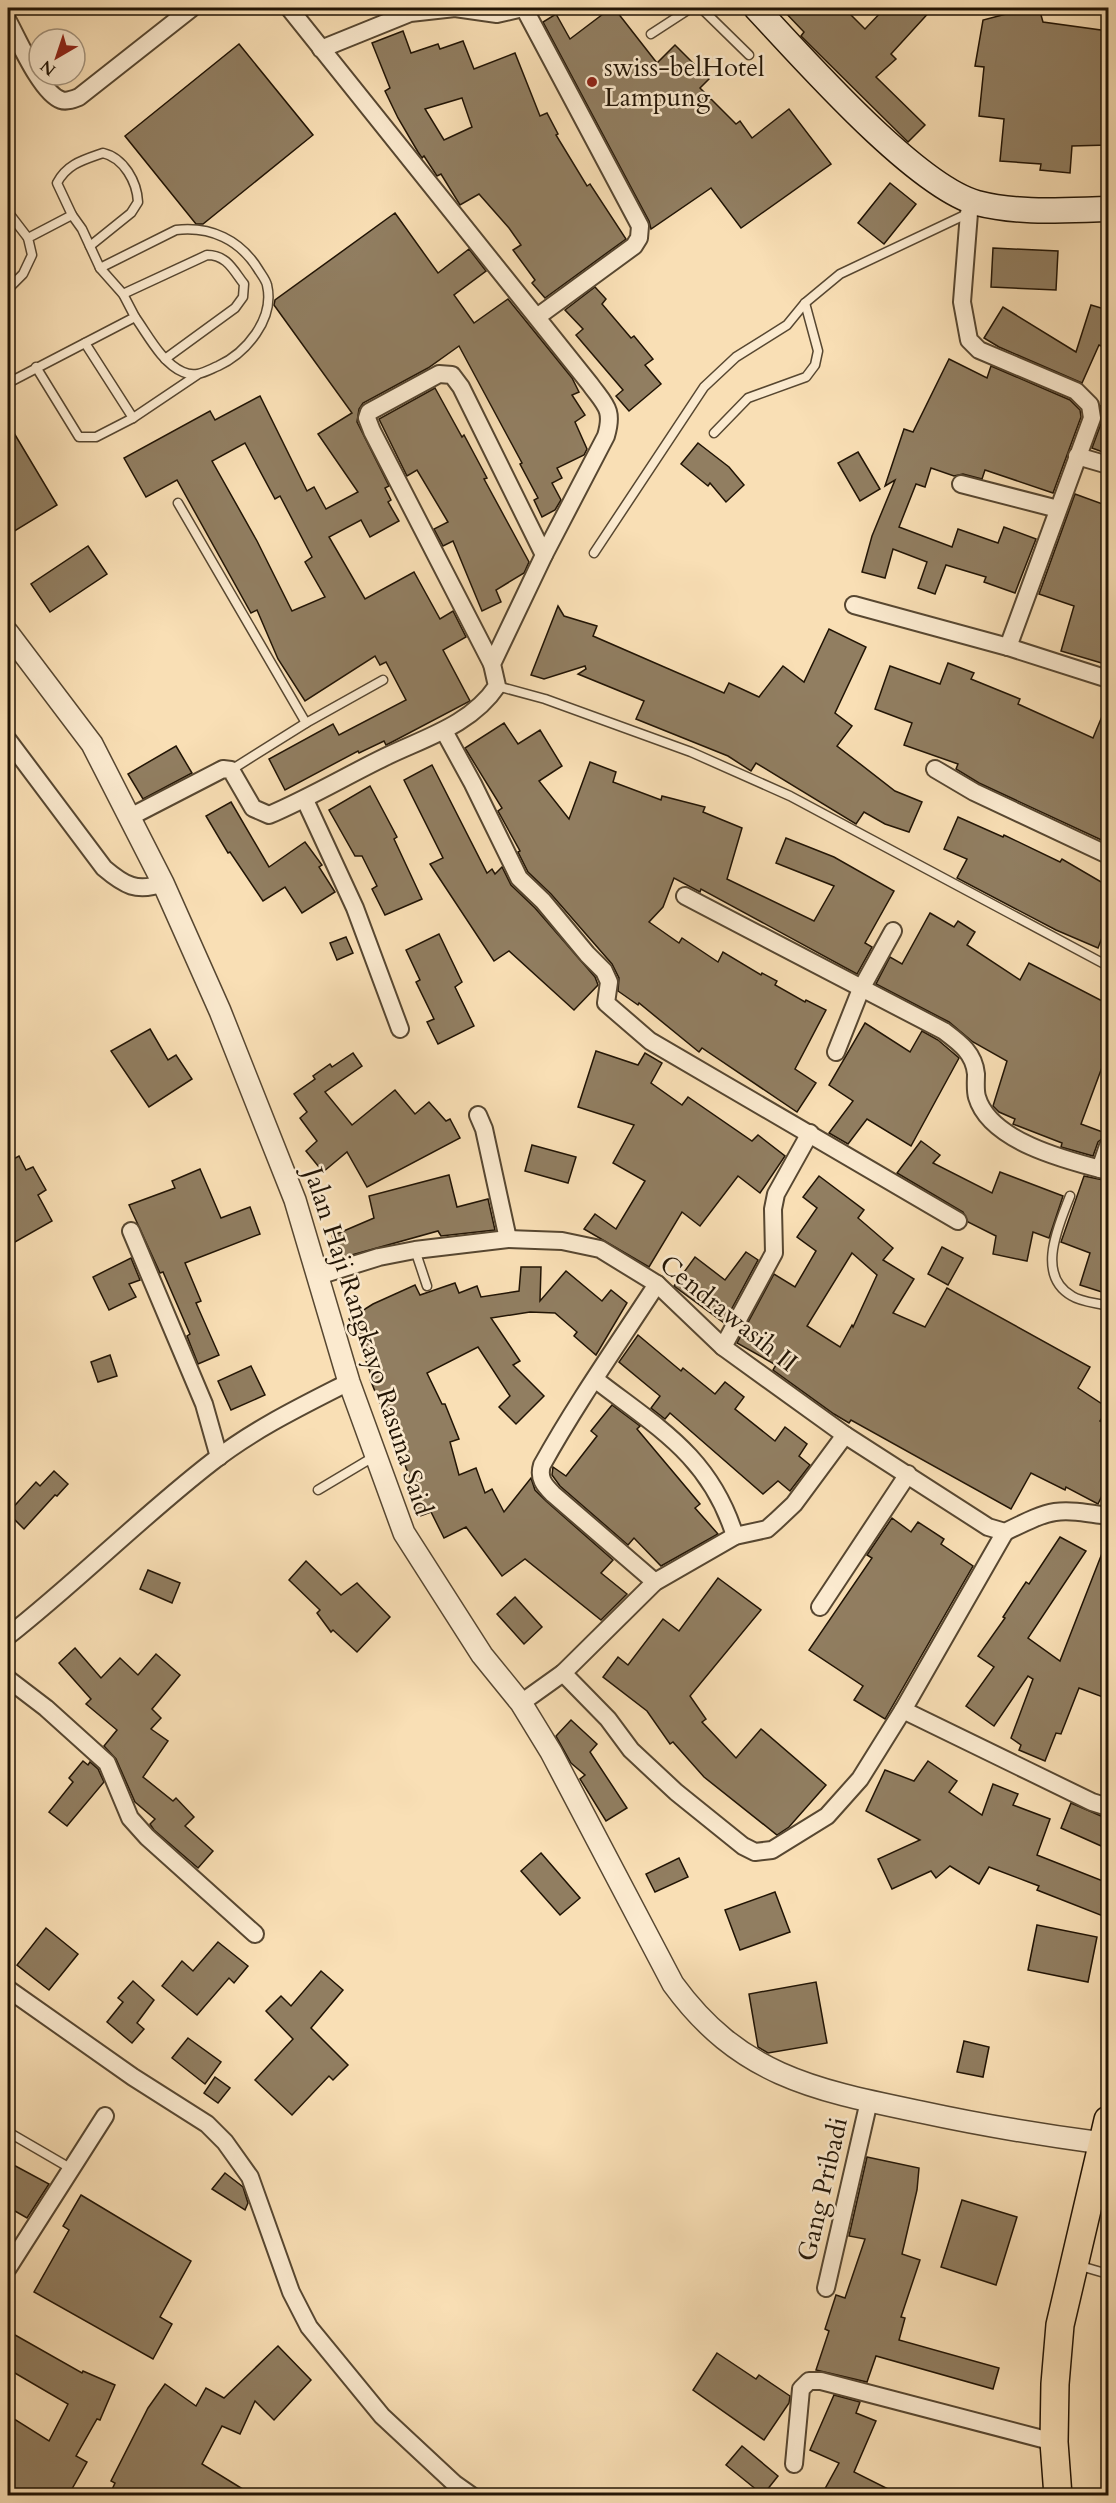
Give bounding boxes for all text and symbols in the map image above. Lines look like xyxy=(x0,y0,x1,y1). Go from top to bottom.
north arrow xyxy=(27,27,87,87)
place label: swiss-belHotel Lampung xyxy=(604,50,765,115)
text: N xyxy=(36,55,61,81)
marker: swiss-belHotel Lampung xyxy=(585,75,599,89)
street label: Jalan Haji Rangkayo Rasuna Said xyxy=(294,1159,441,1520)
street label: Cendrawasih II xyxy=(652,1247,805,1380)
street label: Gang Pribadi xyxy=(789,2114,856,2264)

